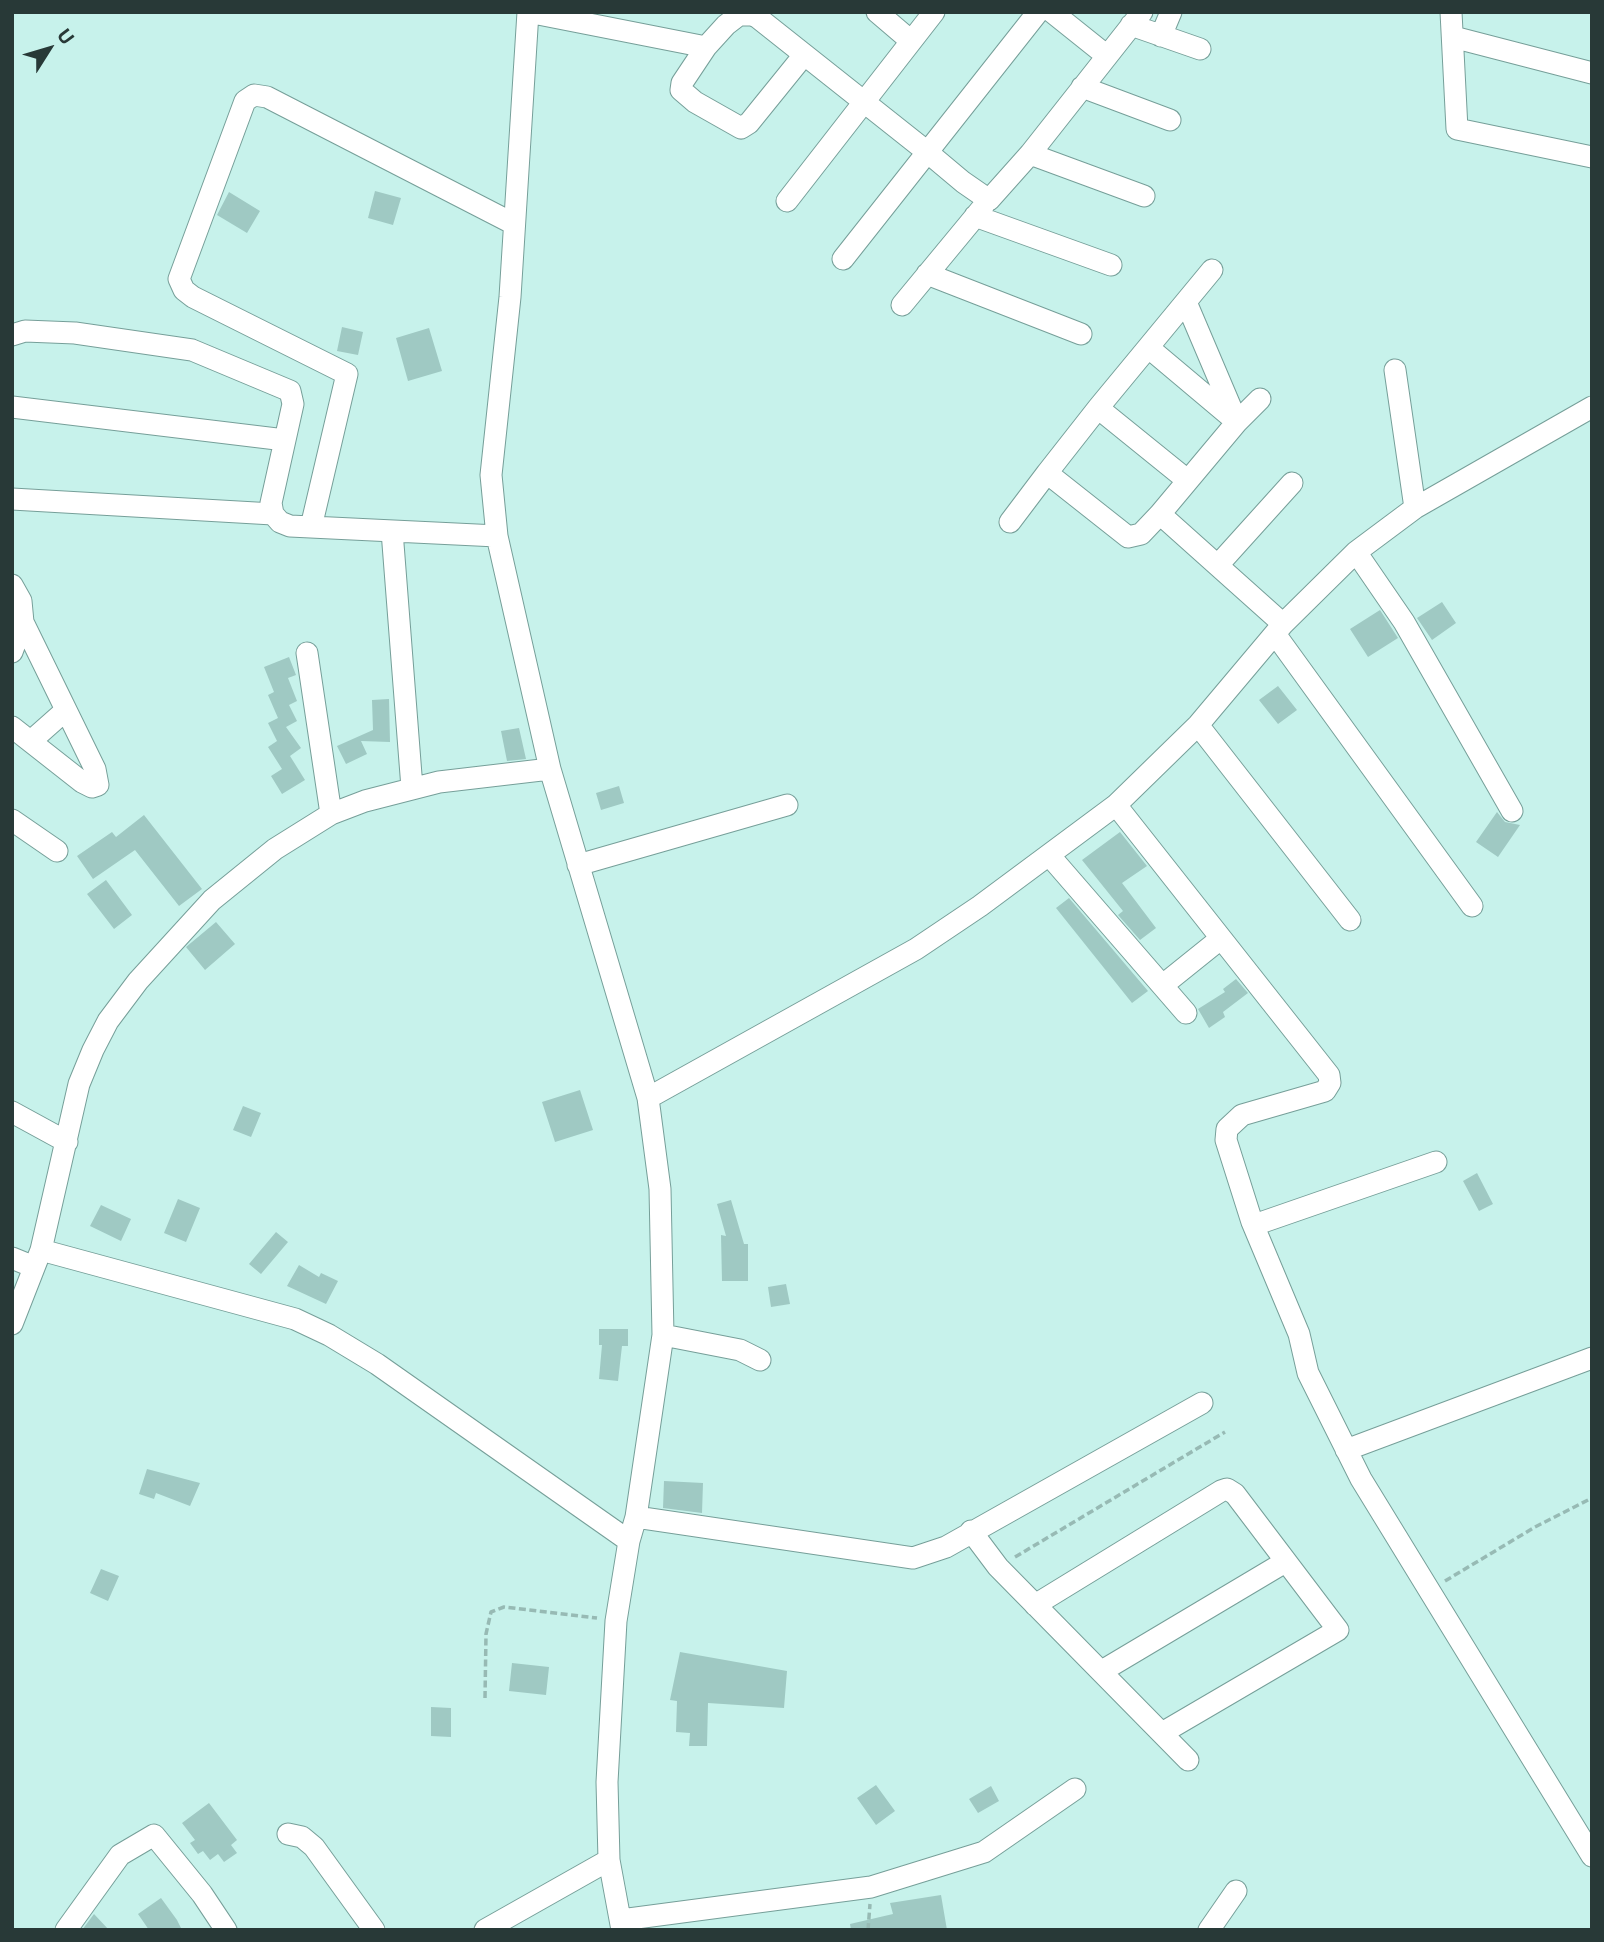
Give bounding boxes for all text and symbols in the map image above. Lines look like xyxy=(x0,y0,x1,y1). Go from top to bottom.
north arrow xyxy=(14,14,84,84)
text: U xyxy=(53,24,79,48)

